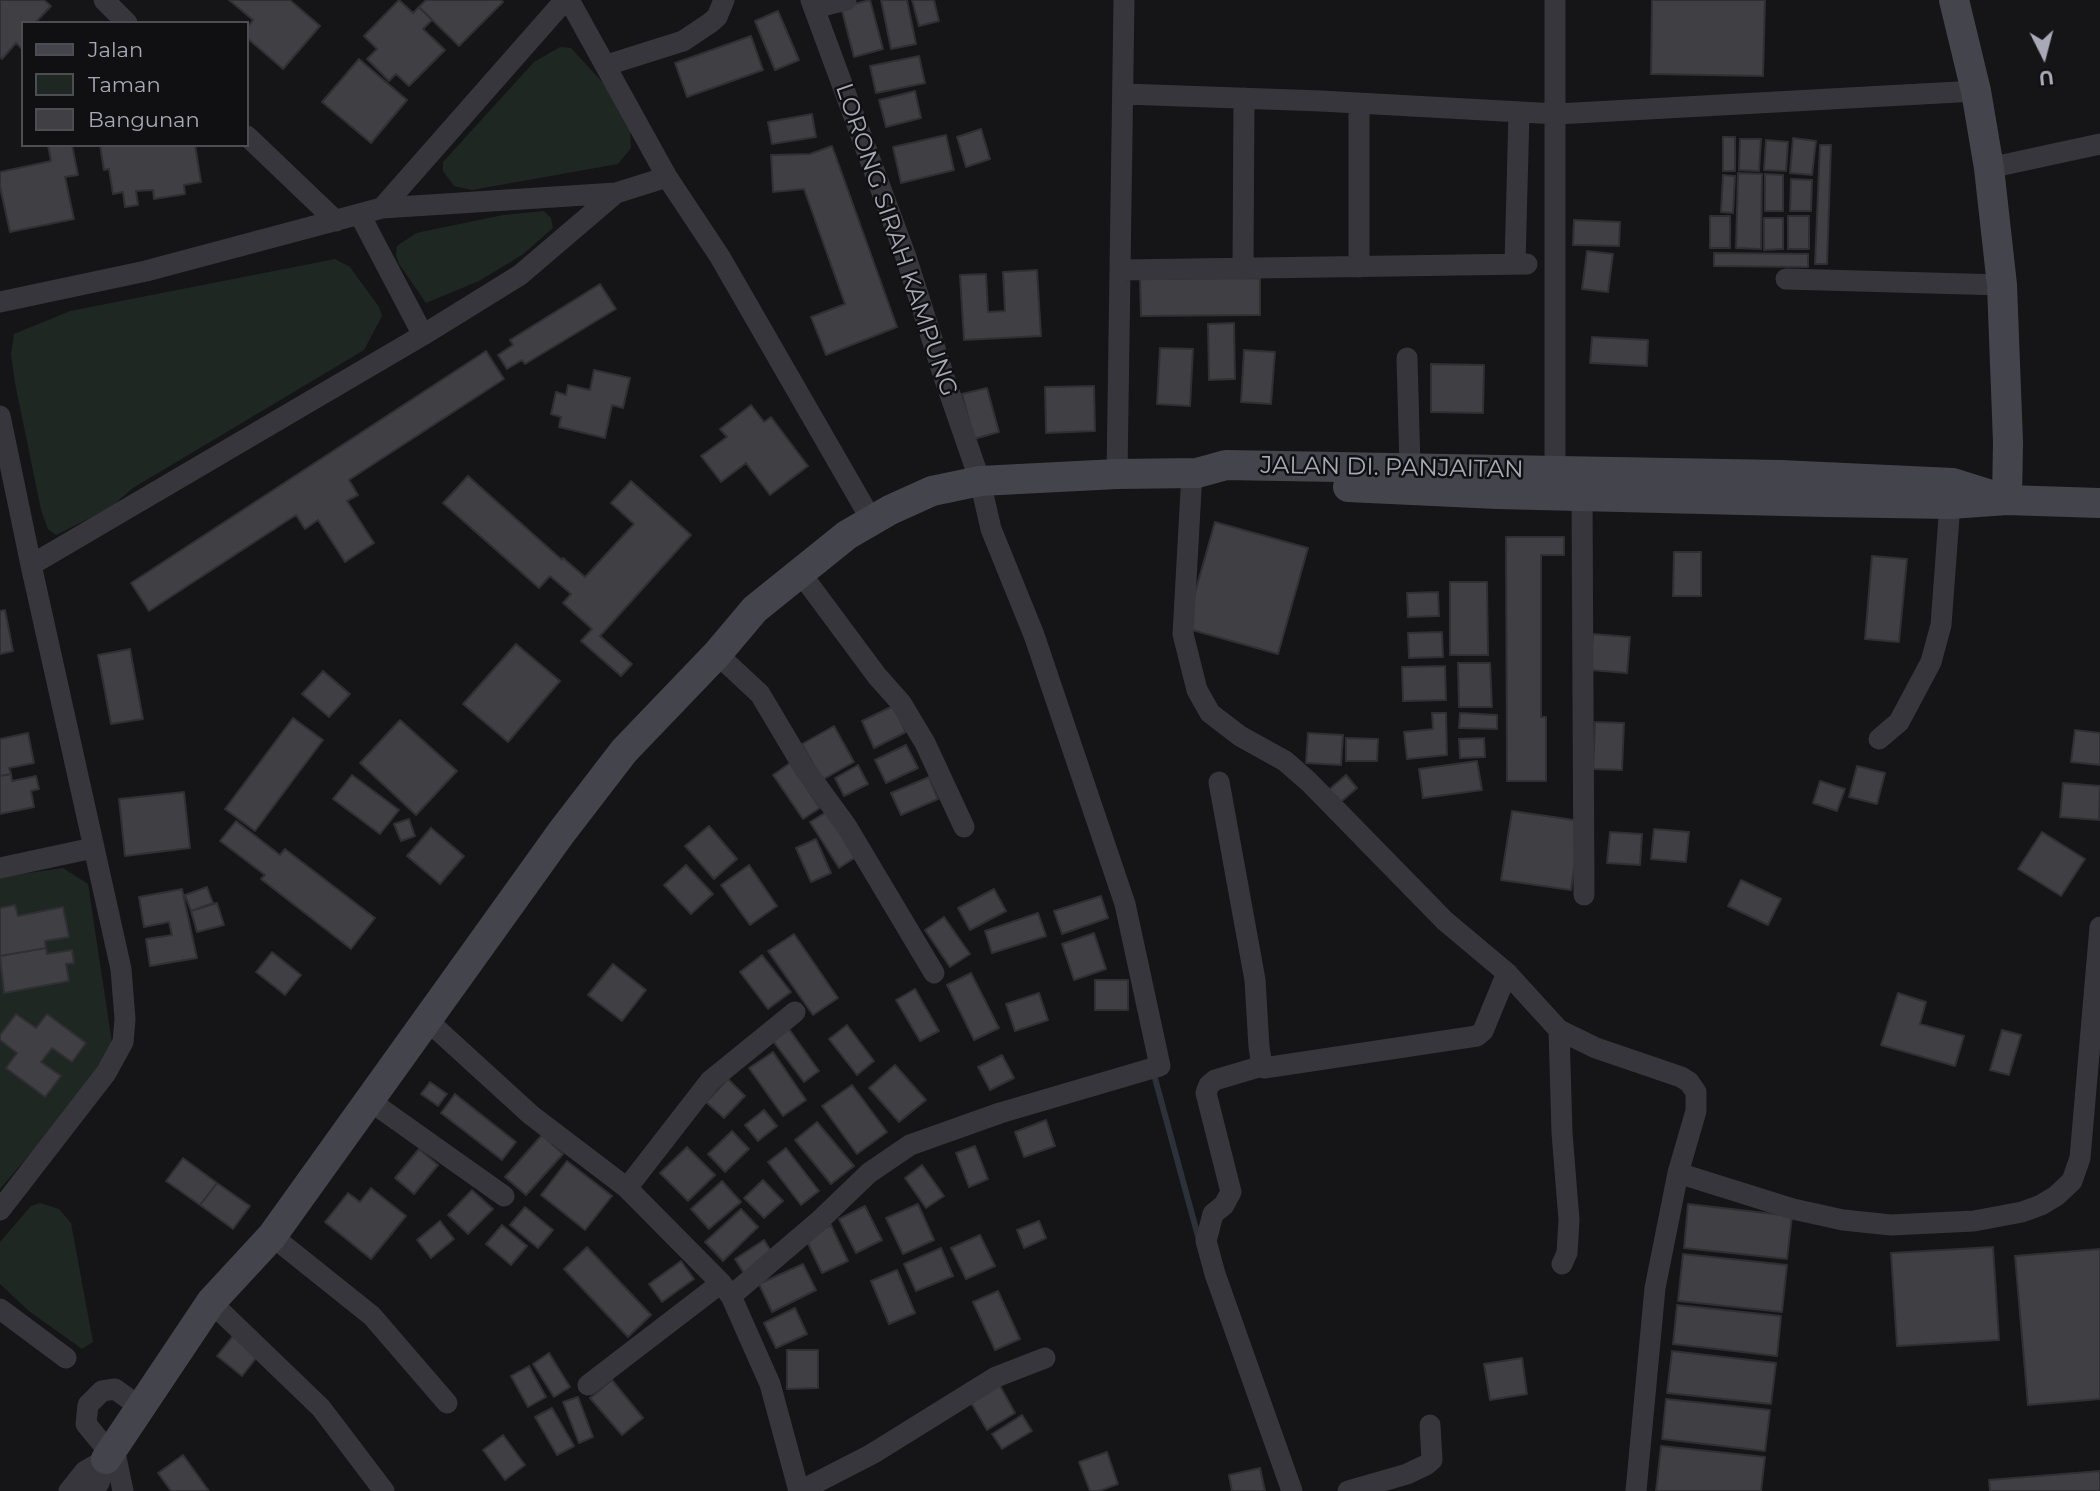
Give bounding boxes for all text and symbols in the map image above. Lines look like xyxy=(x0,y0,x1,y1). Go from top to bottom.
legend xyxy=(21,21,248,147)
north arrow xyxy=(2009,21,2079,91)
text: Jalan xyxy=(88,37,143,62)
text: U xyxy=(2038,65,2055,90)
text: Taman xyxy=(88,72,161,97)
street label: LORONG SIRAH KAMPUNG xyxy=(829,80,963,400)
text: Bangunan xyxy=(88,107,200,132)
street label: JALAN DI. PANJAITAN xyxy=(1260,451,1524,485)

